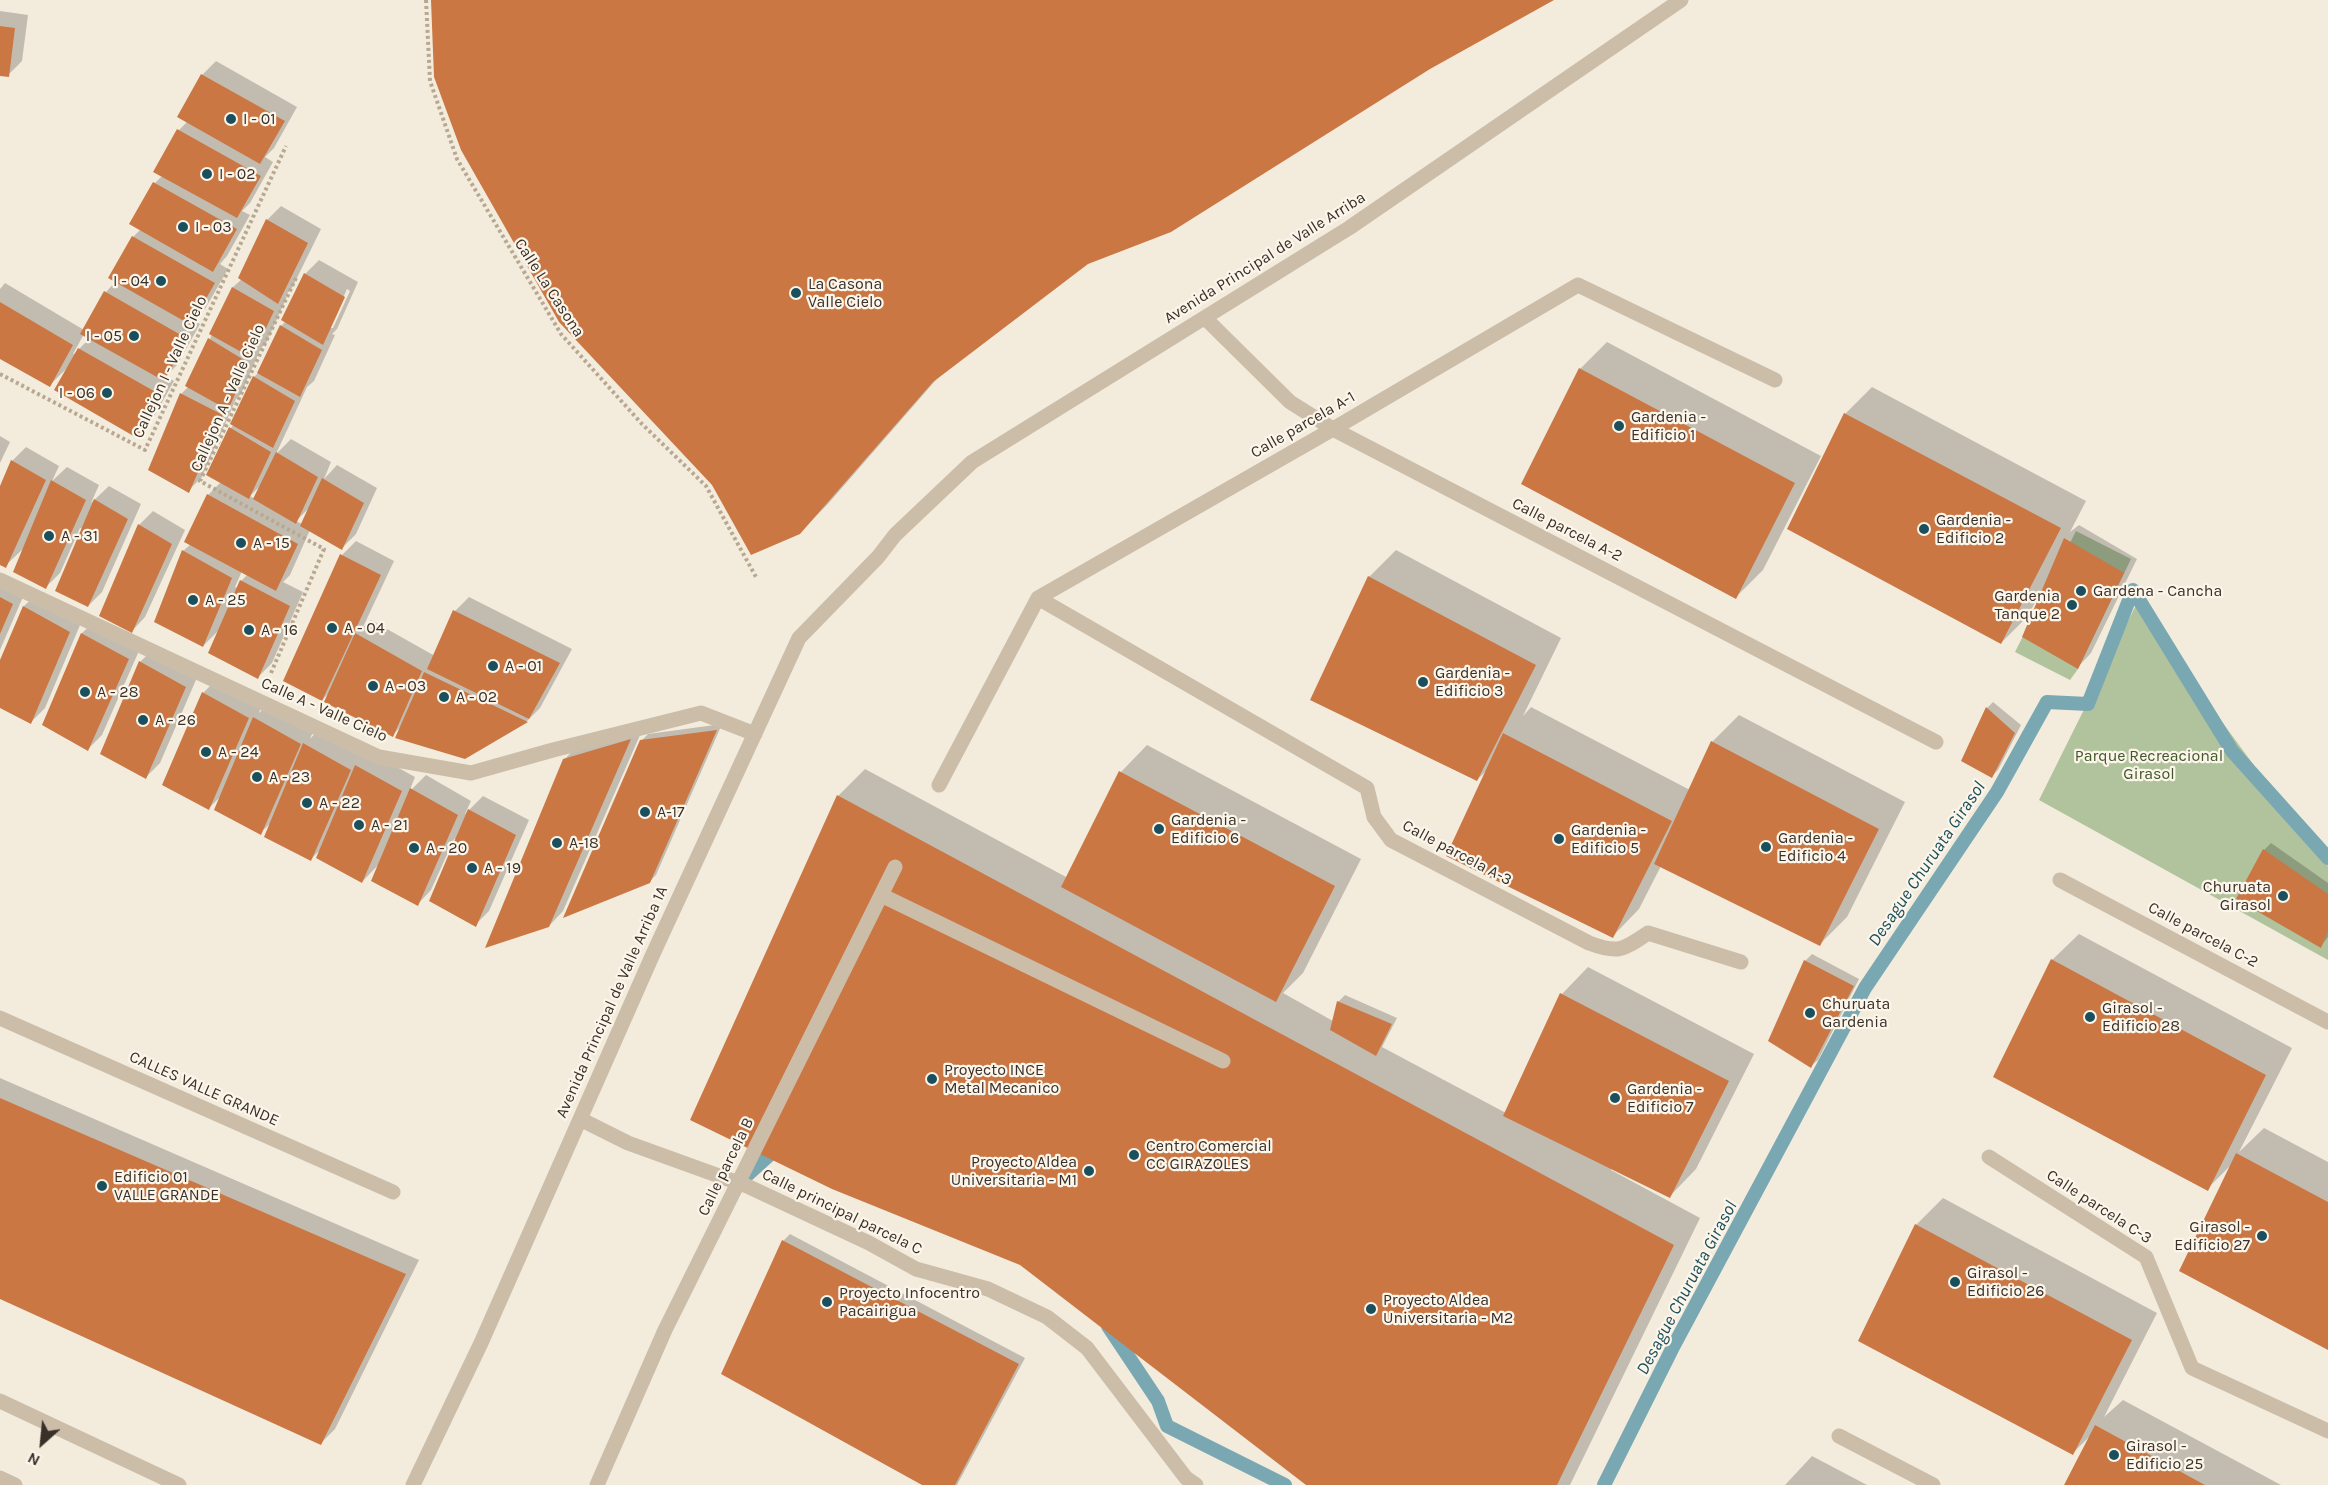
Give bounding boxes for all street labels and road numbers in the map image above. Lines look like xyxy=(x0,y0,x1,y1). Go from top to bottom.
street label: Avenida Principal de Valle Arriba xyxy=(1161,188,1369,328)
street label: Calle La Casona xyxy=(510,235,588,341)
street label: Callejon I - Valle Cielo xyxy=(129,293,211,441)
street label: Callejon A - Valle Cielo xyxy=(187,321,269,475)
street label: Calle parcela A-1 xyxy=(1247,387,1359,463)
street label: Calle parcela A-2 xyxy=(1509,494,1625,566)
street label: Calle A - Valle Cielo xyxy=(258,674,390,746)
street label: Calle parcela A-3 xyxy=(1399,816,1515,890)
street label: Avenida Principal de Valle Arriba 1A xyxy=(552,883,672,1121)
street label: Calle parcela C-2 xyxy=(2145,898,2261,972)
street label: CALLES VALLE GRANDE xyxy=(126,1047,282,1131)
street label: Calle parcela B xyxy=(694,1115,758,1219)
street label: Calle principal parcela C xyxy=(759,1165,925,1259)
street label: Calle parcela C-3 xyxy=(2043,1166,2155,1248)

